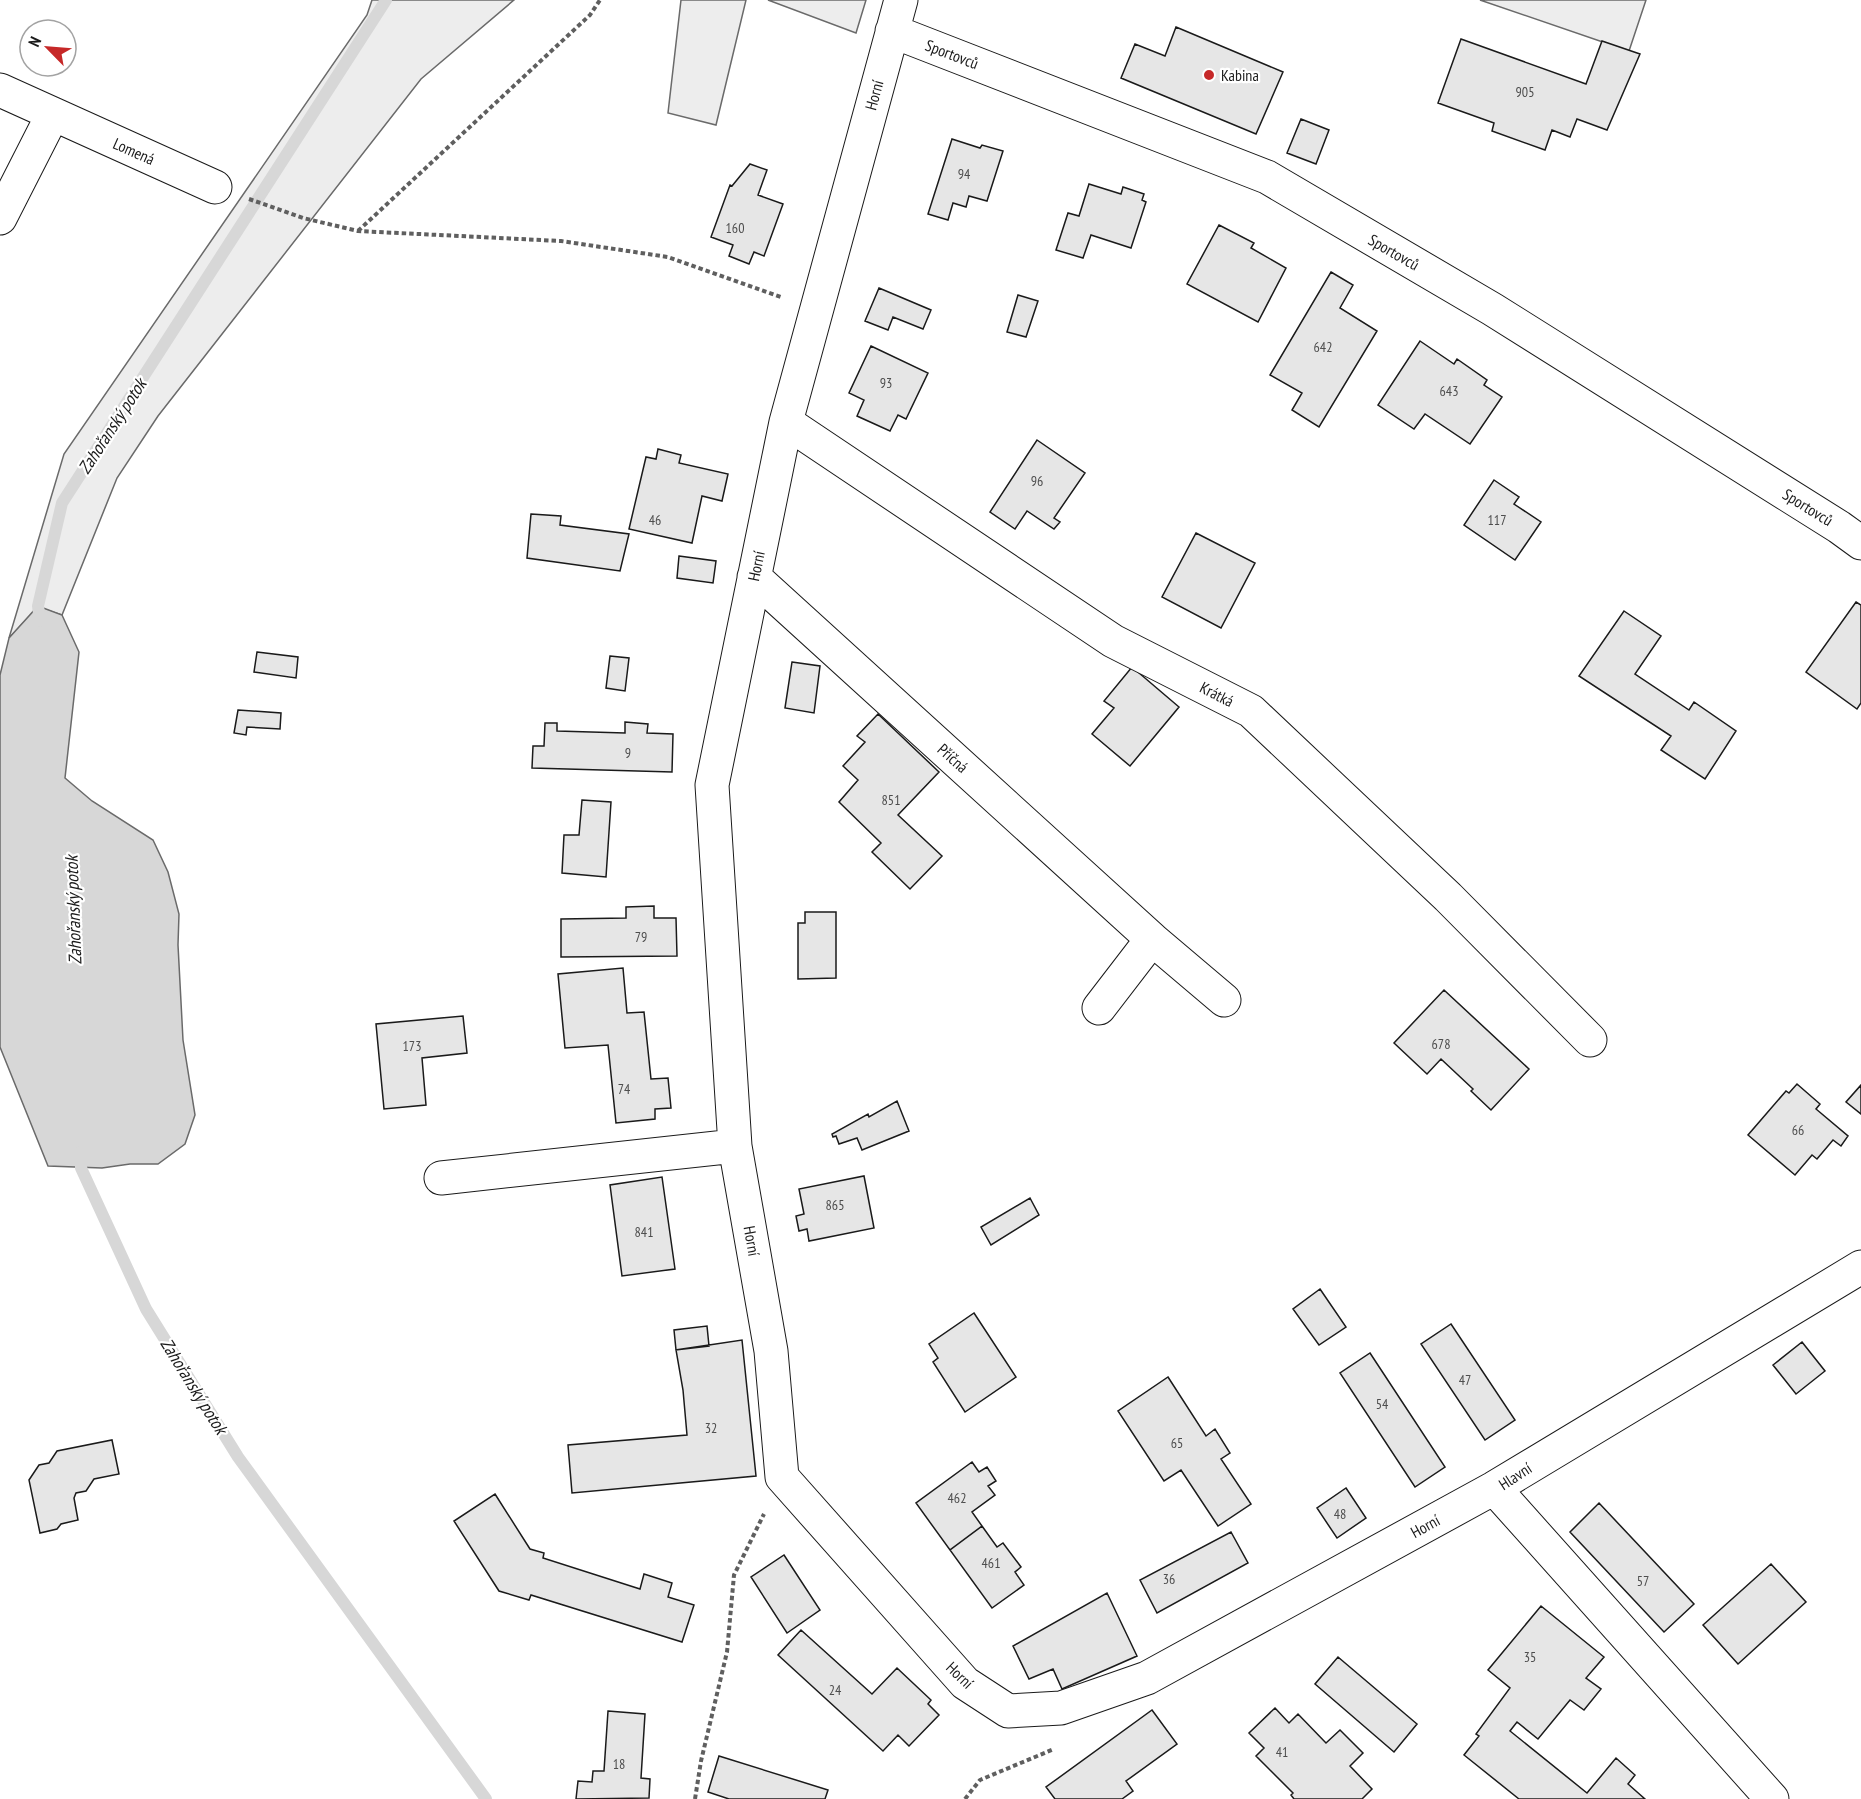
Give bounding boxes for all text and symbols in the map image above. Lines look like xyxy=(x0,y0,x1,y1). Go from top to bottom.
north arrow xyxy=(18,18,78,78)
text: N xyxy=(24,34,45,50)
street label: Sportovců xyxy=(923,35,981,73)
place label: Kabina xyxy=(1221,65,1259,85)
marker: Kabina xyxy=(1202,68,1216,82)
street label: Horní xyxy=(860,77,888,112)
house number: 905 xyxy=(1516,83,1534,101)
street label: Lomená xyxy=(110,133,158,169)
house number: 94 xyxy=(958,165,971,183)
house number: 160 xyxy=(726,219,744,237)
street label: Sportovců xyxy=(1365,229,1423,275)
house number: 642 xyxy=(1314,338,1332,356)
water label: Zahořanský potok xyxy=(73,372,152,478)
house number: 93 xyxy=(880,374,892,392)
house number: 643 xyxy=(1440,382,1458,400)
house number: 96 xyxy=(1031,472,1043,490)
street label: Sportovců xyxy=(1779,484,1837,530)
house number: 46 xyxy=(649,511,661,529)
house number: 117 xyxy=(1488,511,1506,529)
street label: Horní xyxy=(743,549,769,583)
street label: Krátká xyxy=(1197,677,1237,711)
street label: Příčná xyxy=(934,739,972,777)
house number: 9 xyxy=(625,744,631,762)
house number: 851 xyxy=(882,791,900,809)
water label: Zahořanský potok xyxy=(60,853,86,965)
house number: 79 xyxy=(635,928,647,946)
house number: 678 xyxy=(1432,1035,1450,1053)
house number: 173 xyxy=(403,1037,421,1055)
house number: 74 xyxy=(618,1080,631,1098)
house number: 66 xyxy=(1792,1121,1804,1139)
house number: 865 xyxy=(826,1196,844,1214)
house number: 841 xyxy=(635,1223,653,1241)
street label: Horní xyxy=(740,1224,765,1258)
water label: Zahořanský potok xyxy=(155,1334,234,1440)
house number: 47 xyxy=(1459,1371,1471,1389)
house number: 54 xyxy=(1376,1395,1389,1413)
house number: 32 xyxy=(705,1419,717,1437)
house number: 65 xyxy=(1171,1434,1183,1452)
street label: Hlavní xyxy=(1495,1458,1536,1494)
house number: 462 xyxy=(948,1489,966,1507)
house number: 48 xyxy=(1334,1505,1346,1523)
street label: Horní xyxy=(1407,1510,1444,1542)
house number: 461 xyxy=(982,1554,1000,1572)
house number: 36 xyxy=(1163,1570,1175,1588)
house number: 57 xyxy=(1637,1572,1649,1590)
house number: 35 xyxy=(1524,1648,1536,1666)
street label: Horní xyxy=(942,1657,978,1693)
house number: 24 xyxy=(829,1681,842,1699)
house number: 41 xyxy=(1276,1743,1288,1761)
house number: 18 xyxy=(613,1755,625,1773)

